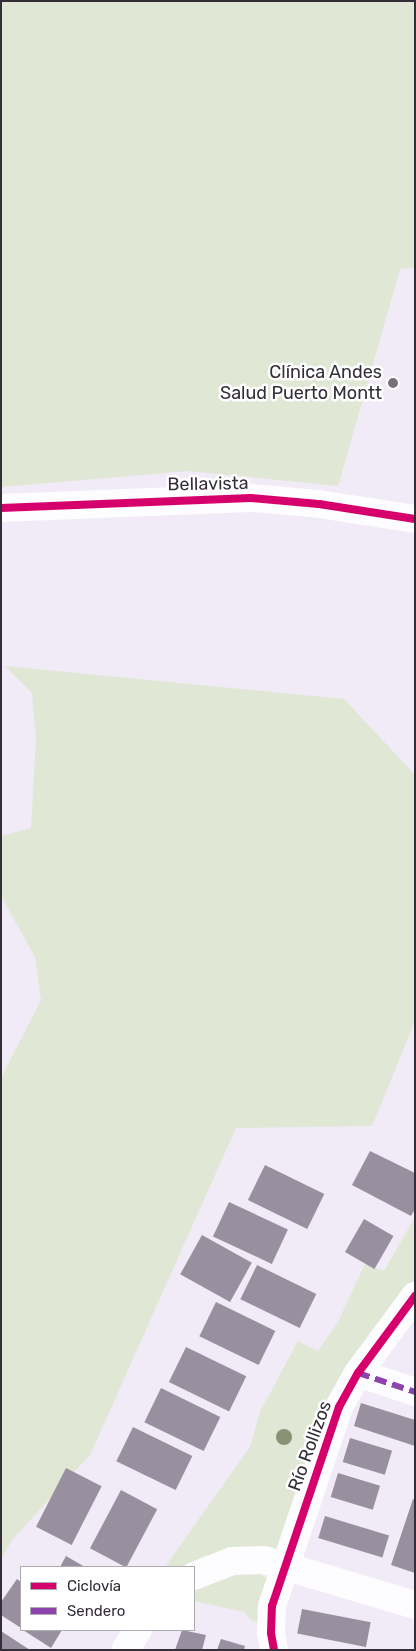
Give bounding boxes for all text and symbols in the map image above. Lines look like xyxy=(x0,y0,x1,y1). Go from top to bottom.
place label: Clínica Andes Salud Puerto Montt xyxy=(220,362,382,404)
marker: Clínica Andes Salud Puerto Montt xyxy=(386,376,400,390)
street label: Bellavista xyxy=(167,472,249,496)
street label: Río Rollizos xyxy=(284,1398,336,1494)
legend xyxy=(20,1566,195,1631)
text: Ciclovía xyxy=(67,1577,121,1595)
text: Sendero xyxy=(67,1602,125,1620)

